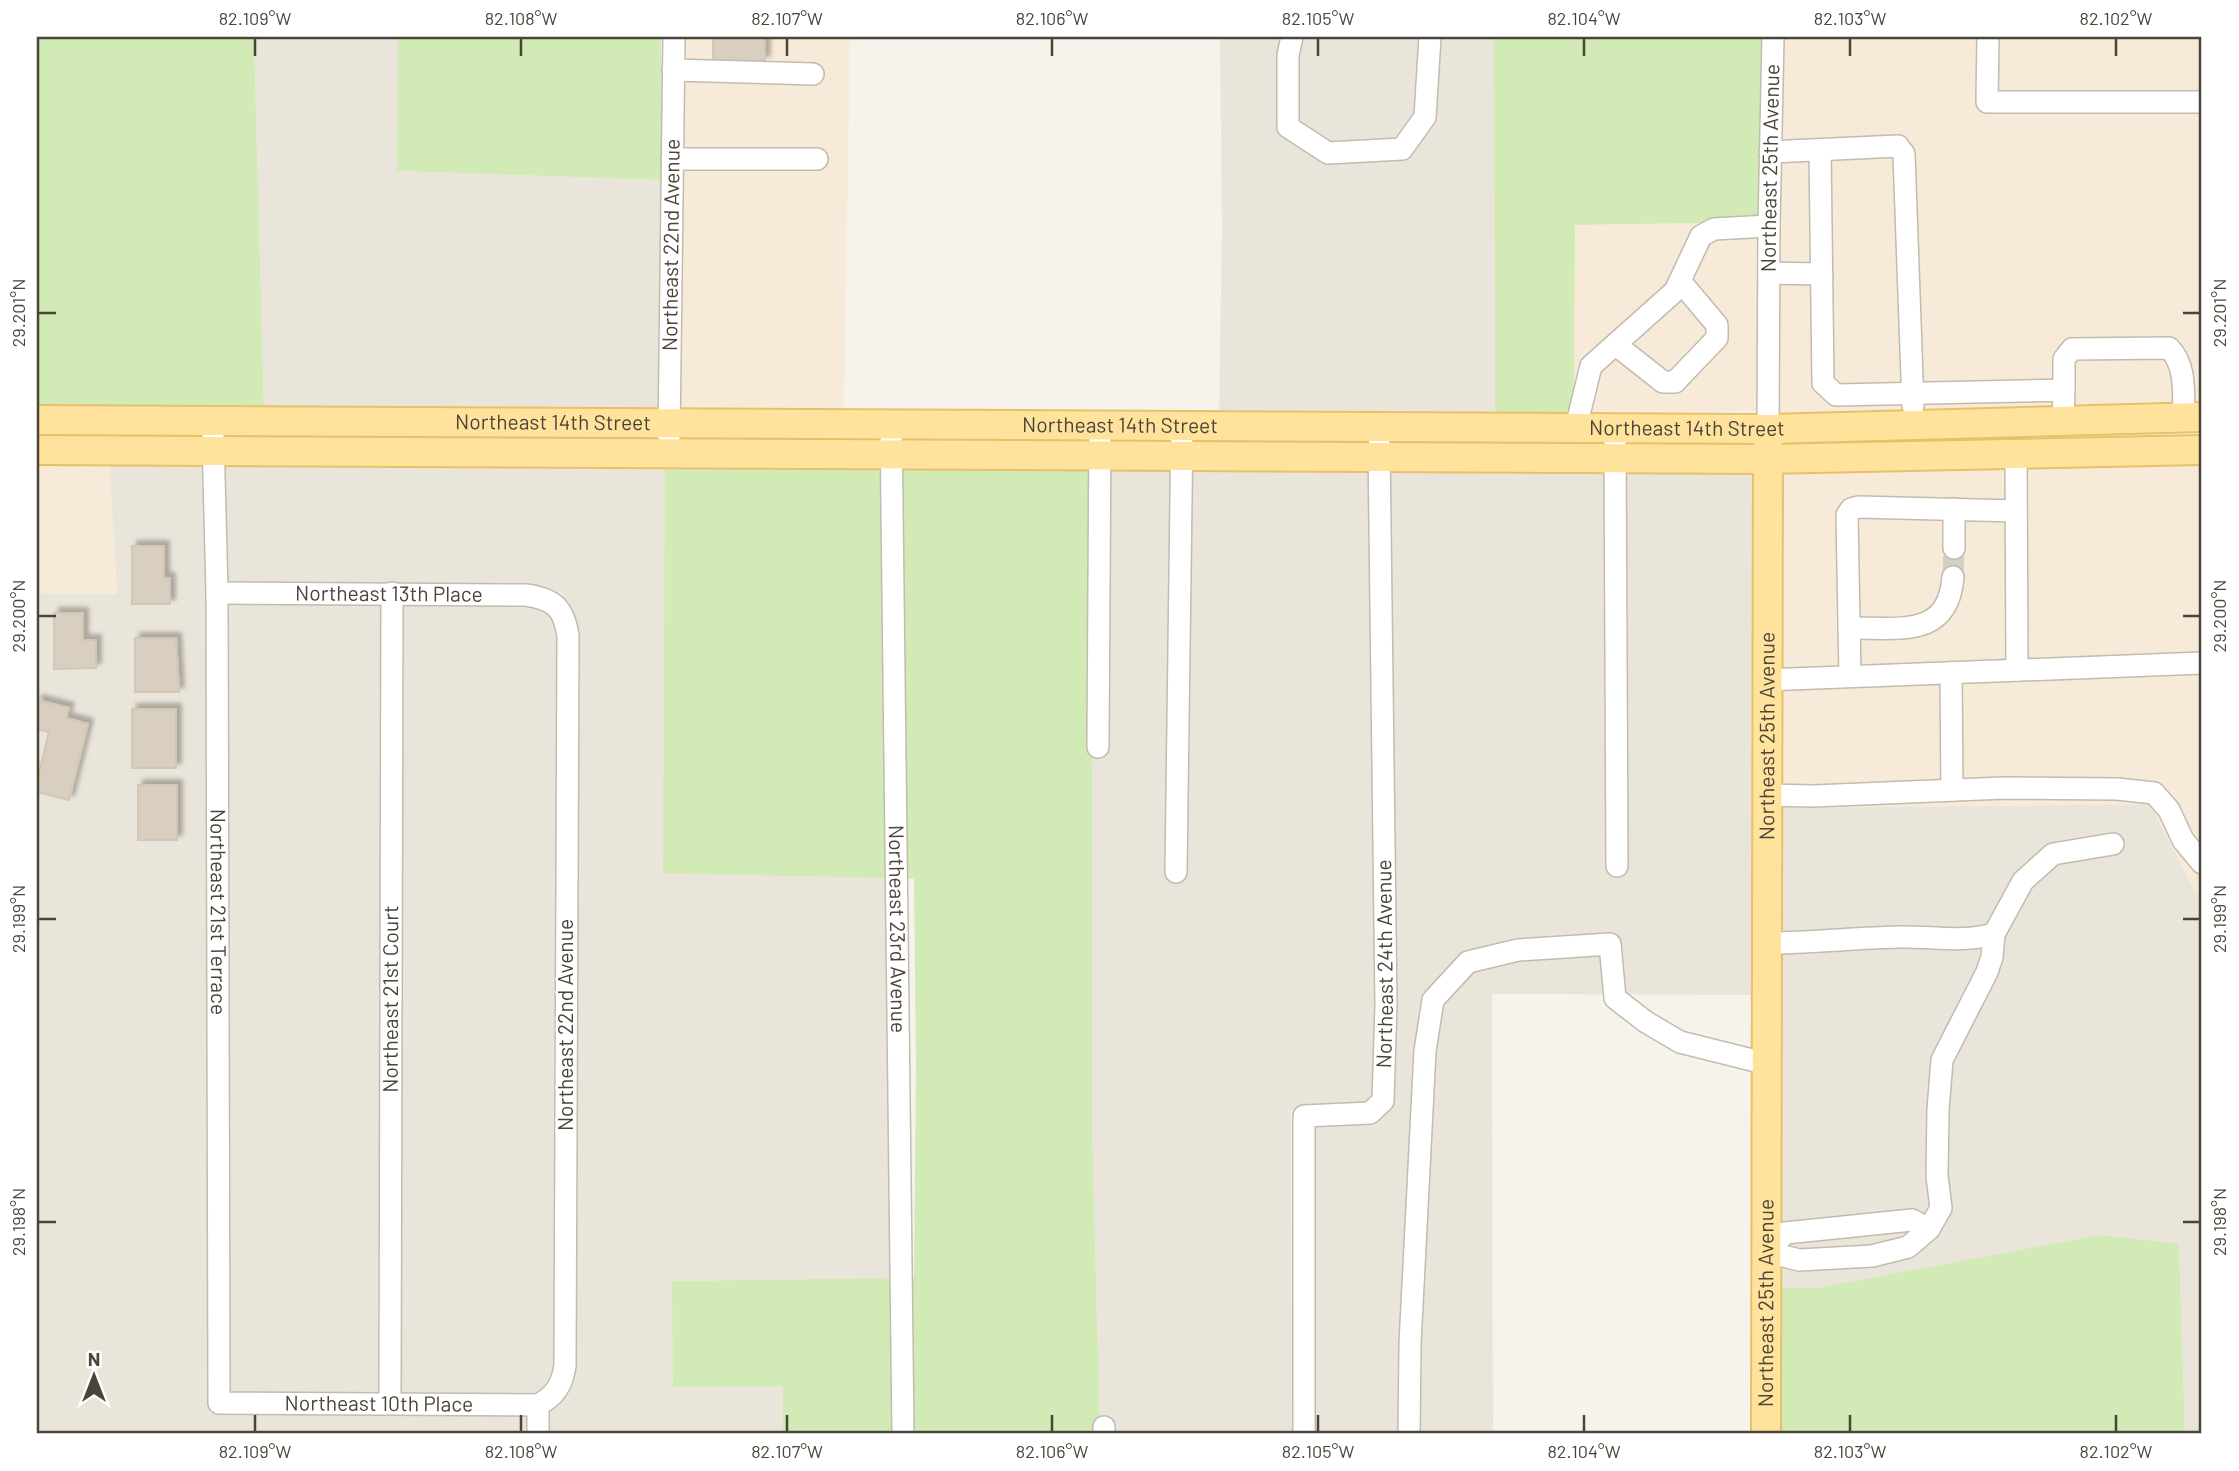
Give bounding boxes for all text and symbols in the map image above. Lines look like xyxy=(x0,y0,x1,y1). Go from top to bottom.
text: 82.109°W xyxy=(219,7,291,29)
text: 82.108°W xyxy=(485,7,557,29)
text: 82.107°W xyxy=(751,7,823,29)
text: 82.106°W xyxy=(1016,7,1088,29)
text: 82.105°W xyxy=(1282,7,1354,29)
text: 82.104°W xyxy=(1547,7,1621,29)
text: 82.103°W xyxy=(1814,7,1886,29)
text: 82.102°W xyxy=(2080,7,2153,29)
street label: Northeast 25th Avenue xyxy=(1755,64,1783,272)
street label: Northeast 22nd Avenue xyxy=(656,139,684,351)
text: 29.201°N xyxy=(7,279,29,347)
text: 29.201°N xyxy=(2208,279,2230,347)
street label: Northeast 14th Street xyxy=(455,408,651,434)
street label: Northeast 14th Street xyxy=(1022,411,1218,437)
street label: Northeast 14th Street xyxy=(1589,414,1785,440)
text: 29.200°N xyxy=(7,579,29,653)
text: 29.200°N xyxy=(2208,579,2230,653)
street label: Northeast 13th Place xyxy=(295,580,483,606)
street label: Northeast 25th Avenue xyxy=(1753,632,1779,840)
street label: Northeast 21st Terrace xyxy=(207,809,232,1015)
street label: Northeast 23rd Avenue xyxy=(885,825,912,1033)
street label: Northeast 24th Avenue xyxy=(1370,859,1397,1069)
text: 29.199°N xyxy=(7,885,29,953)
text: 29.199°N xyxy=(2208,885,2230,953)
street label: Northeast 21st Court xyxy=(377,905,402,1093)
street label: Northeast 22nd Avenue xyxy=(552,919,577,1131)
text: 29.198°N xyxy=(7,1188,29,1256)
text: 29.198°N xyxy=(2208,1188,2230,1256)
street label: Northeast 25th Avenue xyxy=(1752,1199,1777,1407)
north arrow xyxy=(60,1342,130,1412)
text: N xyxy=(88,1347,100,1370)
street label: Northeast 10th Place xyxy=(285,1389,473,1416)
text: 82.109°W xyxy=(219,1440,291,1462)
text: 82.108°W xyxy=(485,1440,557,1462)
text: 82.107°W xyxy=(751,1440,823,1462)
text: 82.106°W xyxy=(1016,1440,1088,1462)
text: 82.105°W xyxy=(1282,1440,1354,1462)
text: 82.104°W xyxy=(1547,1440,1621,1462)
text: 82.103°W xyxy=(1814,1440,1886,1462)
text: 82.102°W xyxy=(2080,1440,2153,1462)

